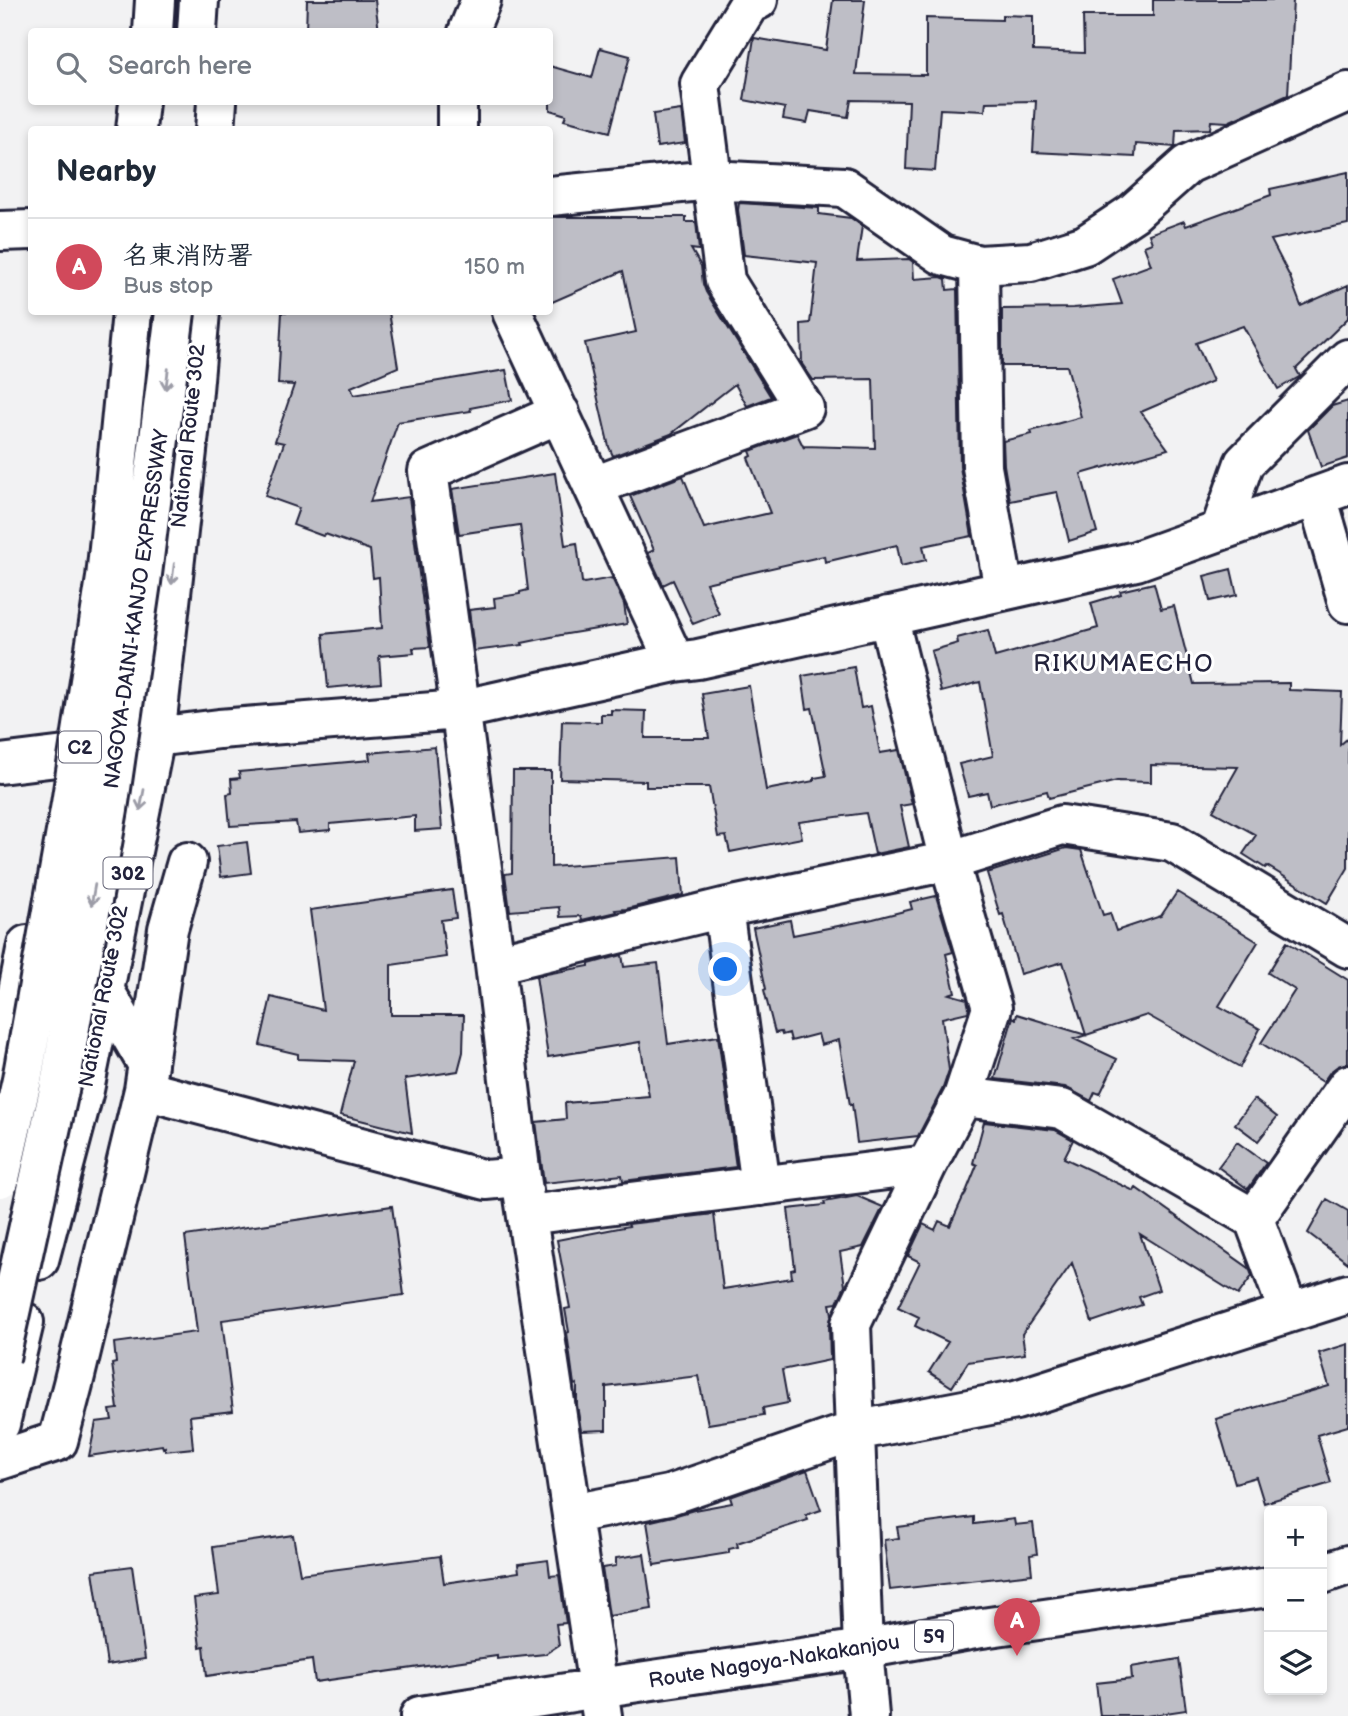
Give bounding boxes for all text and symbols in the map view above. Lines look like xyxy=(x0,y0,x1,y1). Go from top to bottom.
search box xyxy=(28,28,553,105)
icon: search xyxy=(52,48,90,86)
text: Search here xyxy=(108,51,252,82)
text: Nearby xyxy=(56,154,156,190)
text: 名東消防署 xyxy=(123,241,253,272)
text: A xyxy=(72,253,86,281)
text: 150 m xyxy=(464,253,525,281)
text: Bus stop xyxy=(123,272,213,300)
street label: National Route 302 xyxy=(166,342,211,529)
one-way arrow xyxy=(160,367,173,390)
street label: NAGOYA-DAINI-KANJO EXPRESSWAY xyxy=(99,427,174,790)
one-way arrow xyxy=(167,563,180,585)
district label: RIKUMAECHO xyxy=(1033,649,1215,678)
road number: C2 xyxy=(59,732,101,762)
one-way arrow xyxy=(135,788,149,811)
road number: 302 xyxy=(104,858,152,888)
one-way arrow xyxy=(86,883,99,906)
street label: National Route 302 xyxy=(74,902,134,1089)
your location xyxy=(708,952,742,986)
map controls xyxy=(1264,1506,1327,1695)
button: + xyxy=(1264,1506,1327,1569)
button: − xyxy=(1264,1569,1327,1632)
pin: A xyxy=(994,1598,1040,1656)
road number: 59 xyxy=(915,1620,953,1652)
street label: Route Nagoya-Nakakanjou xyxy=(647,1629,901,1694)
button: layers xyxy=(1264,1632,1327,1695)

